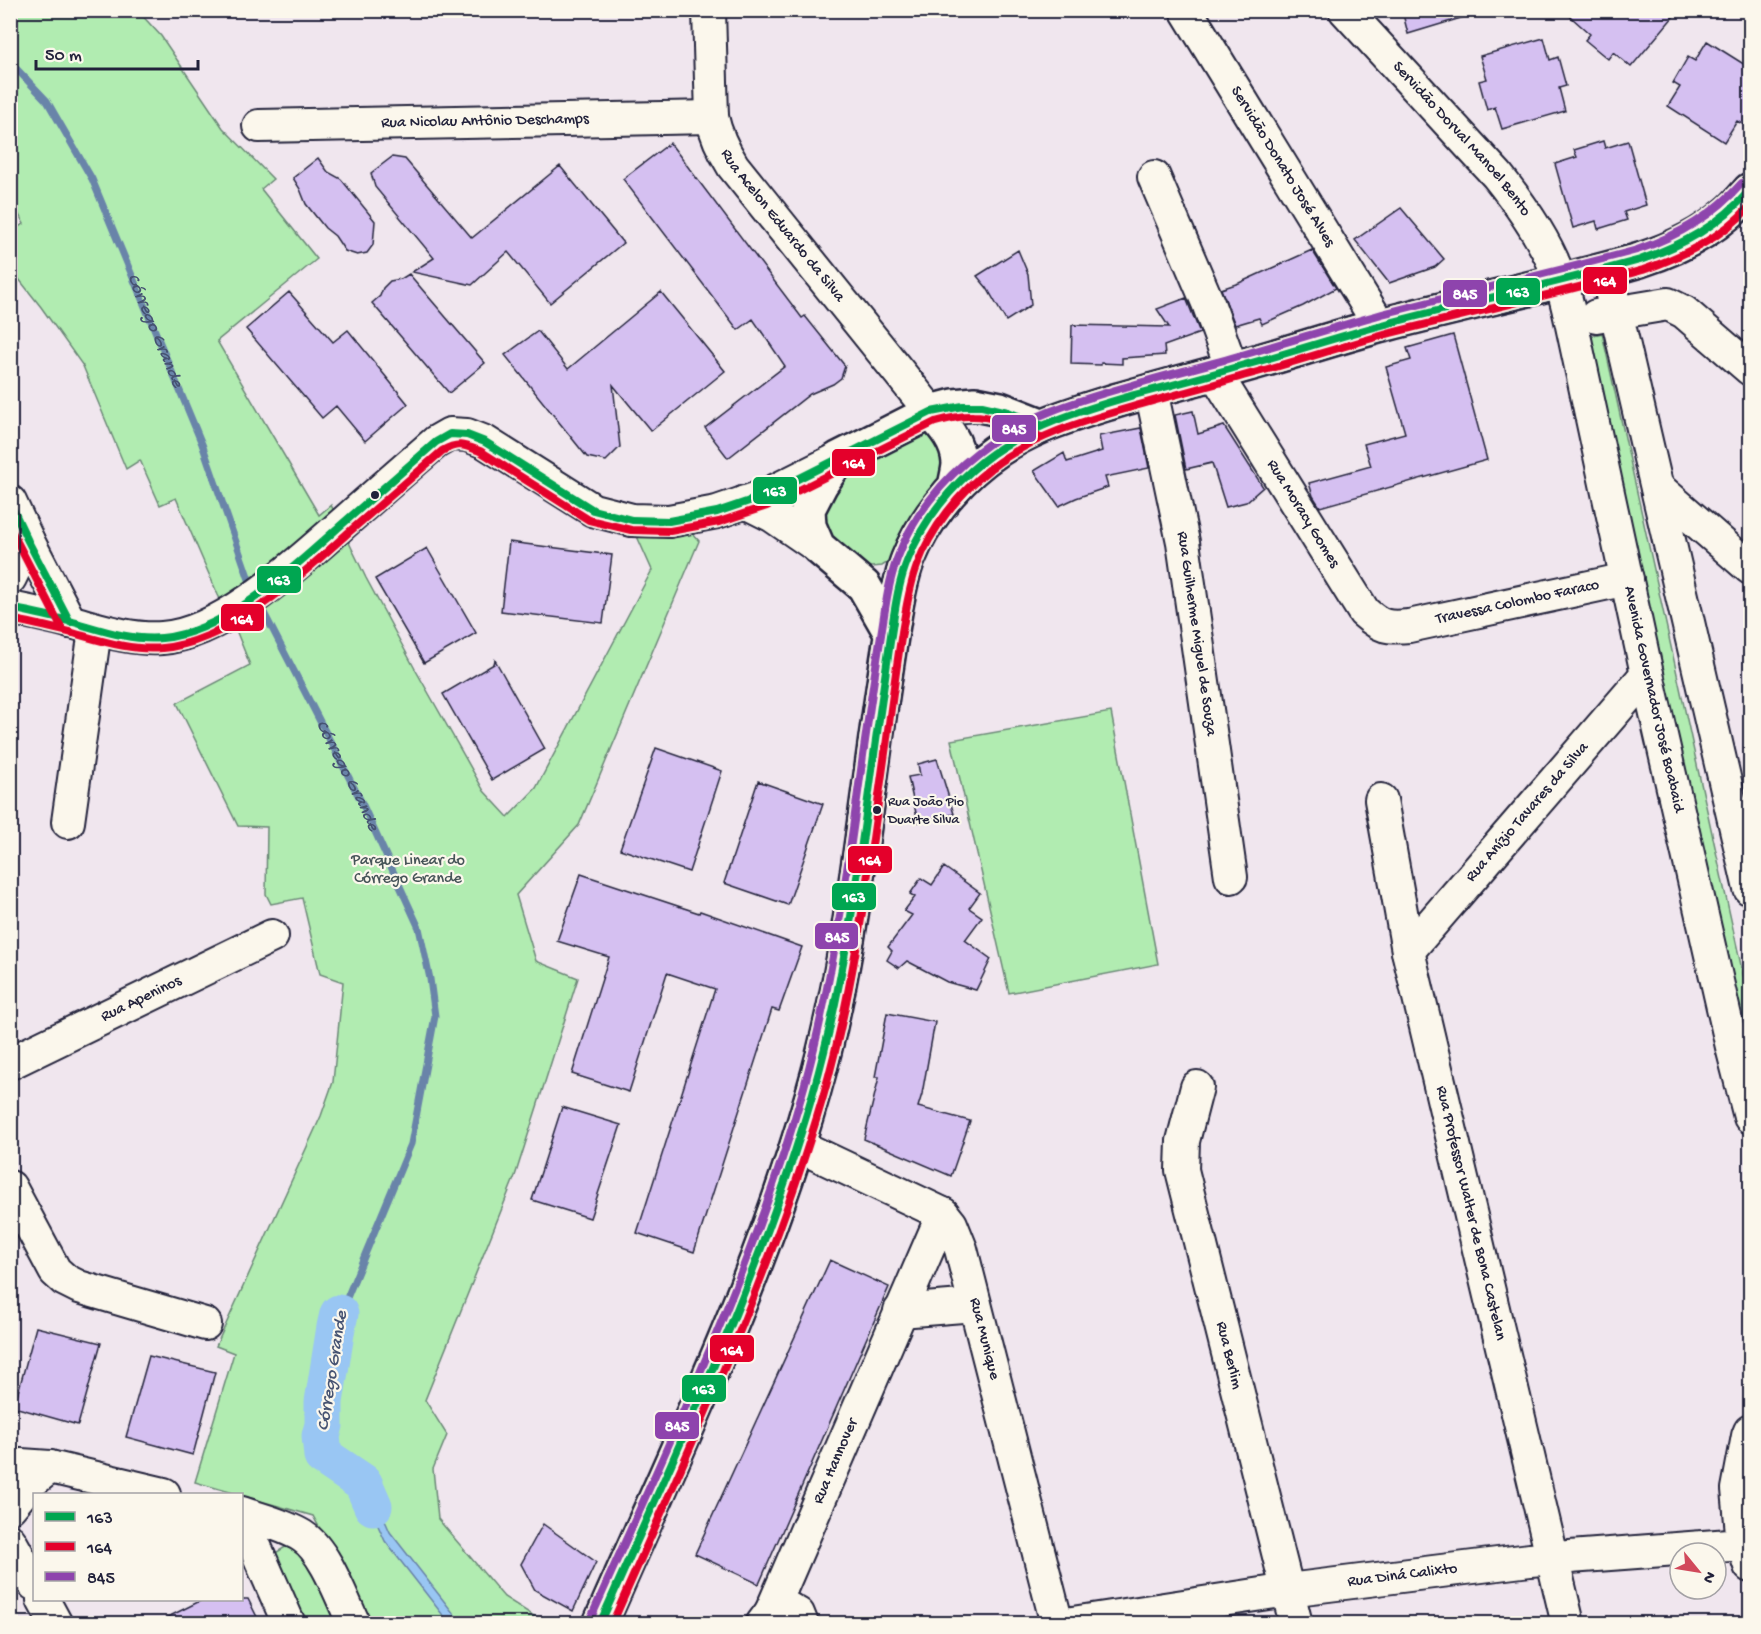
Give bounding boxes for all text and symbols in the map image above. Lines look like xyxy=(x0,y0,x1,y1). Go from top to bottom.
scale bar xyxy=(36,33,198,71)
text: 50 m xyxy=(45,46,82,67)
street label: Servidão Dorval Manoel Bento xyxy=(1388,58,1534,220)
street label: Servidão Donato José Alves xyxy=(1226,83,1339,252)
street label: Rua Nicolau Antônio Deschamps xyxy=(381,110,590,133)
street label: Rua Acelon Eduardo da Silva xyxy=(716,146,849,307)
line badge: 164 xyxy=(1582,266,1628,295)
water label: Córrego Grande xyxy=(122,271,188,391)
text: 164 xyxy=(1593,274,1617,293)
line badge: 163 xyxy=(1495,277,1541,306)
line badge: 845 xyxy=(1442,279,1488,308)
text: 163 xyxy=(1506,285,1529,304)
text: 845 xyxy=(1453,287,1478,306)
line badge: 845 xyxy=(991,414,1037,443)
text: 845 xyxy=(1002,422,1027,441)
line badge: 164 xyxy=(831,448,876,477)
text: 164 xyxy=(842,456,866,475)
street label: Rua Moracy Gomes xyxy=(1262,456,1344,572)
line badge: 163 xyxy=(752,476,798,505)
text: 163 xyxy=(763,484,786,503)
unlabelled marker xyxy=(369,489,381,501)
street label: Rua Guilherme Miguel de Souza xyxy=(1172,530,1220,738)
line badge: 163 xyxy=(256,565,302,594)
text: 163 xyxy=(267,573,290,592)
street label: Travessa Colombo Faraco xyxy=(1433,576,1601,630)
street label: Avenida Governador José Boabaid xyxy=(1619,584,1688,816)
line badge: 164 xyxy=(220,603,265,632)
text: 164 xyxy=(230,612,254,631)
water label: Córrego Grande xyxy=(311,717,384,835)
street label: Rua Anízio Tavares da Silva xyxy=(1462,738,1594,886)
place label: Rua João Pio Duarte Silva xyxy=(887,794,964,829)
marker: Rua João Pio Duarte Silva xyxy=(871,804,883,816)
line badge: 164 xyxy=(847,845,893,874)
park label: Parque Linear do Córrego Grande xyxy=(350,852,465,889)
text: 164 xyxy=(858,853,882,872)
line badge: 163 xyxy=(831,882,877,911)
text: 163 xyxy=(842,890,865,909)
line badge: 845 xyxy=(814,922,859,950)
text: 845 xyxy=(825,930,850,949)
street label: Rua Apeninos xyxy=(98,971,186,1027)
street label: Rua Professor Walter de Bona Castelan xyxy=(1431,1084,1510,1343)
street label: Rua Munique xyxy=(964,1296,1004,1382)
water label: Córrego Grande xyxy=(313,1309,353,1432)
street label: Rua Berlim xyxy=(1211,1320,1246,1392)
line badge: 164 xyxy=(709,1334,755,1363)
text: 164 xyxy=(720,1343,744,1362)
line badge: 163 xyxy=(681,1374,727,1403)
text: 163 xyxy=(692,1382,715,1401)
line badge: 845 xyxy=(654,1411,700,1440)
street label: Rua Hannover xyxy=(809,1415,863,1507)
text: 845 xyxy=(665,1419,690,1438)
legend xyxy=(33,1493,243,1601)
text: 163 xyxy=(86,1509,113,1530)
text: 164 xyxy=(86,1539,112,1560)
north arrow xyxy=(1668,1541,1728,1601)
street label: Rua Diná Calixto xyxy=(1346,1560,1459,1592)
text: N xyxy=(1697,1567,1719,1586)
text: 845 xyxy=(87,1569,115,1590)

